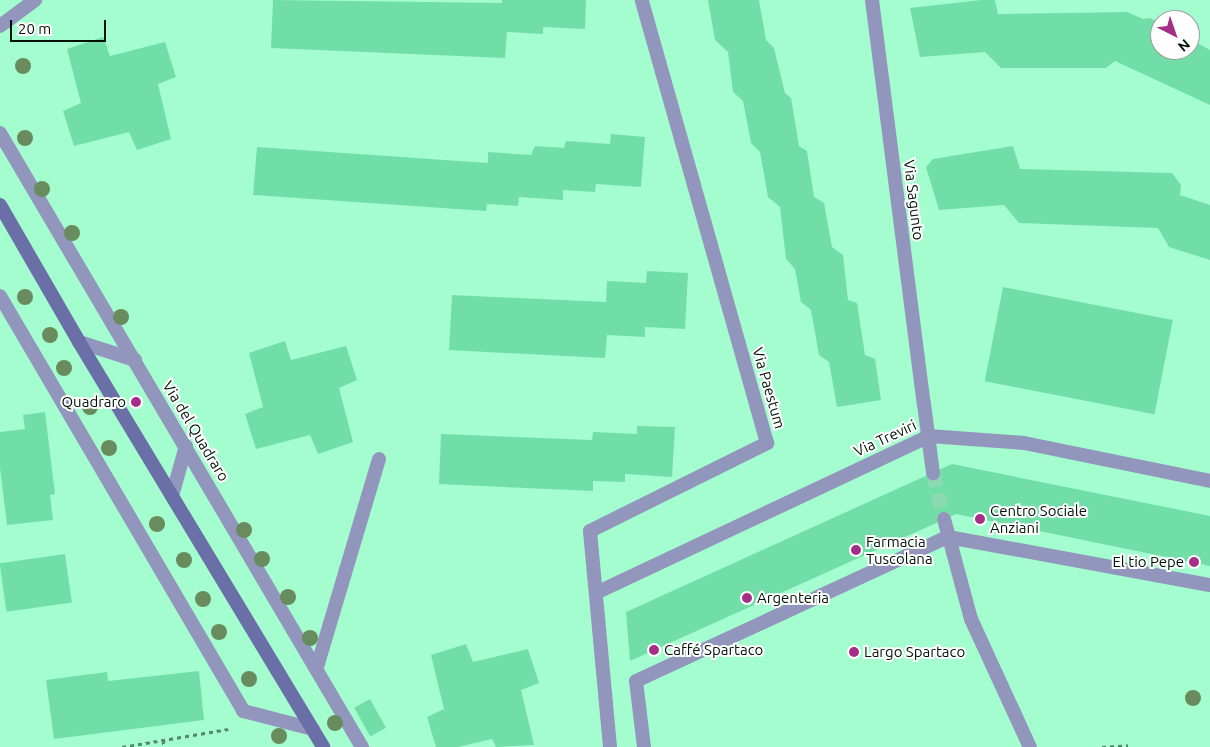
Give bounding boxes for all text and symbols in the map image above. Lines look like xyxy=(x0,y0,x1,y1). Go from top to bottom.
scale bar xyxy=(12,10,109,42)
north arrow xyxy=(1150,10,1200,60)
text: 20 m xyxy=(18,20,51,37)
text: N xyxy=(1175,36,1193,55)
street label: Via Sagunto xyxy=(900,159,928,241)
street label: Via Paestum xyxy=(749,345,789,431)
street label: Via del Quadraro xyxy=(159,378,233,484)
place label: Quadraro xyxy=(61,393,126,411)
marker: Quadraro xyxy=(130,396,142,408)
street label: Via Treviri xyxy=(851,416,919,460)
place label: Centro Sociale Anziani xyxy=(990,501,1087,536)
marker: Centro Sociale Anziani xyxy=(974,513,986,525)
place label: Farmacia Tuscolana xyxy=(866,532,933,567)
marker: Farmacia Tuscolana xyxy=(850,544,862,556)
place label: El tio Pepe xyxy=(1112,553,1184,571)
marker: El tio Pepe xyxy=(1188,556,1200,568)
place label: Argenteria xyxy=(757,589,829,607)
marker: Argenteria xyxy=(741,592,753,604)
place label: Caffé Spartaco xyxy=(664,641,763,659)
place label: Largo Spartaco xyxy=(864,643,965,661)
marker: Caffé Spartaco xyxy=(648,644,660,656)
marker: Largo Spartaco xyxy=(848,646,860,658)

